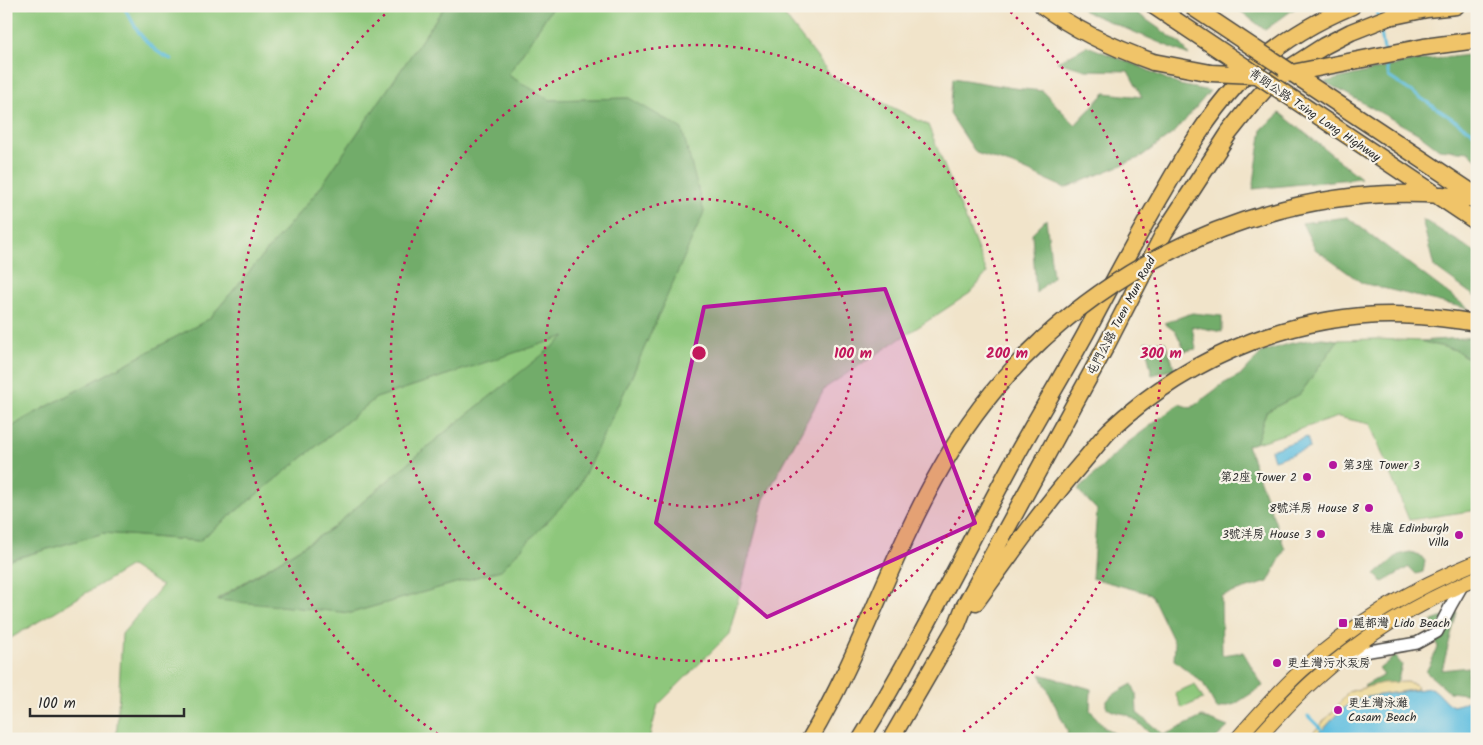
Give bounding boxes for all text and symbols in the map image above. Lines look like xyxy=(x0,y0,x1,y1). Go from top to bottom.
street label: 青朗公路 Tsing Long Highway xyxy=(1245,64,1385,167)
street label: 屯門公路 Tuen Mun Road xyxy=(1082,253,1161,379)
text: 100 m xyxy=(834,342,872,366)
text: 200 m xyxy=(986,342,1028,366)
text: 300 m xyxy=(1139,342,1182,366)
centre of rings xyxy=(690,344,708,362)
place label: 第3座 Tower 3 xyxy=(1343,456,1420,475)
marker: 第3座 Tower 3 xyxy=(1327,459,1339,471)
place label: 第2座 Tower 2 xyxy=(1220,468,1297,487)
marker: 第2座 Tower 2 xyxy=(1301,471,1313,483)
place label: 8號洋房 House 8 xyxy=(1269,499,1360,518)
marker: 8號洋房 House 8 xyxy=(1363,502,1375,514)
place label: 桂盧 Edinburgh Villa xyxy=(1370,519,1449,552)
place label: 3號洋房 House 3 xyxy=(1222,525,1311,544)
marker: 3號洋房 House 3 xyxy=(1315,528,1327,540)
marker: 桂盧 Edinburgh Villa xyxy=(1453,529,1465,541)
place label: 麗都灣 Lido Beach xyxy=(1353,614,1450,633)
marker: 麗都灣 Lido Beach xyxy=(1337,617,1349,629)
place label: 更生灣污水泵房 xyxy=(1287,654,1371,673)
marker: 更生灣污水泵房 xyxy=(1271,657,1283,669)
scale bar xyxy=(30,685,184,717)
text: 100 m xyxy=(38,692,76,716)
place label: 更生灣泳灘 Casam Beach xyxy=(1348,694,1416,727)
marker: 更生灣泳灘 Casam Beach xyxy=(1332,704,1344,716)

